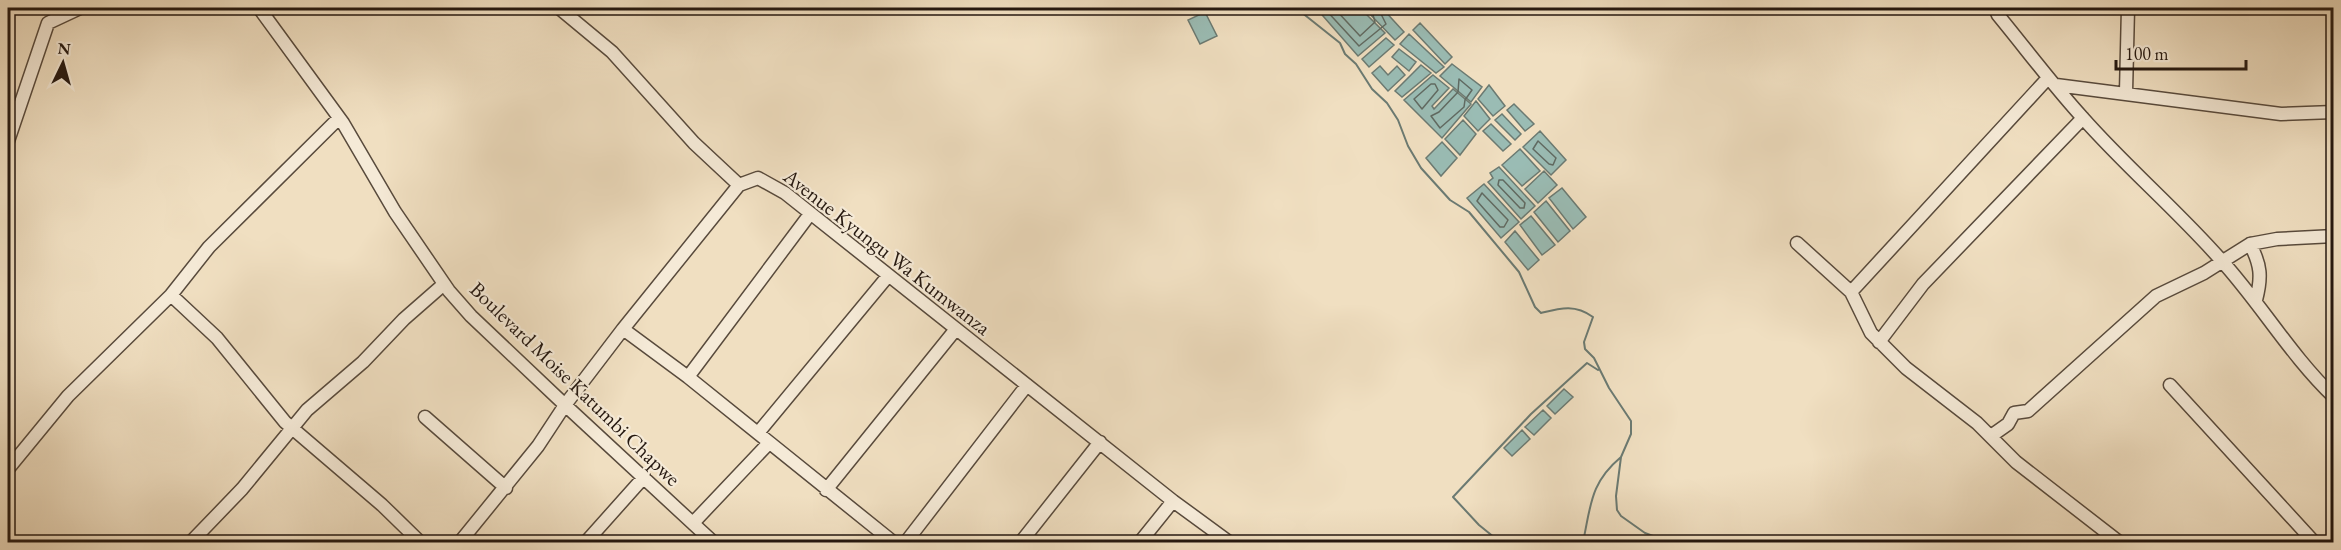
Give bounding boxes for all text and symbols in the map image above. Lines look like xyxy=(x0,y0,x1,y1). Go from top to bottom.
north arrow xyxy=(33,33,93,93)
scale bar xyxy=(2116,33,2246,71)
text: N xyxy=(57,38,72,60)
text: 100 m xyxy=(2125,42,2169,65)
street label: Avenue Kyungu Wa Kumwanza xyxy=(778,162,997,341)
street label: Boulevard Moise Katumbi Chapwe xyxy=(464,276,686,492)

